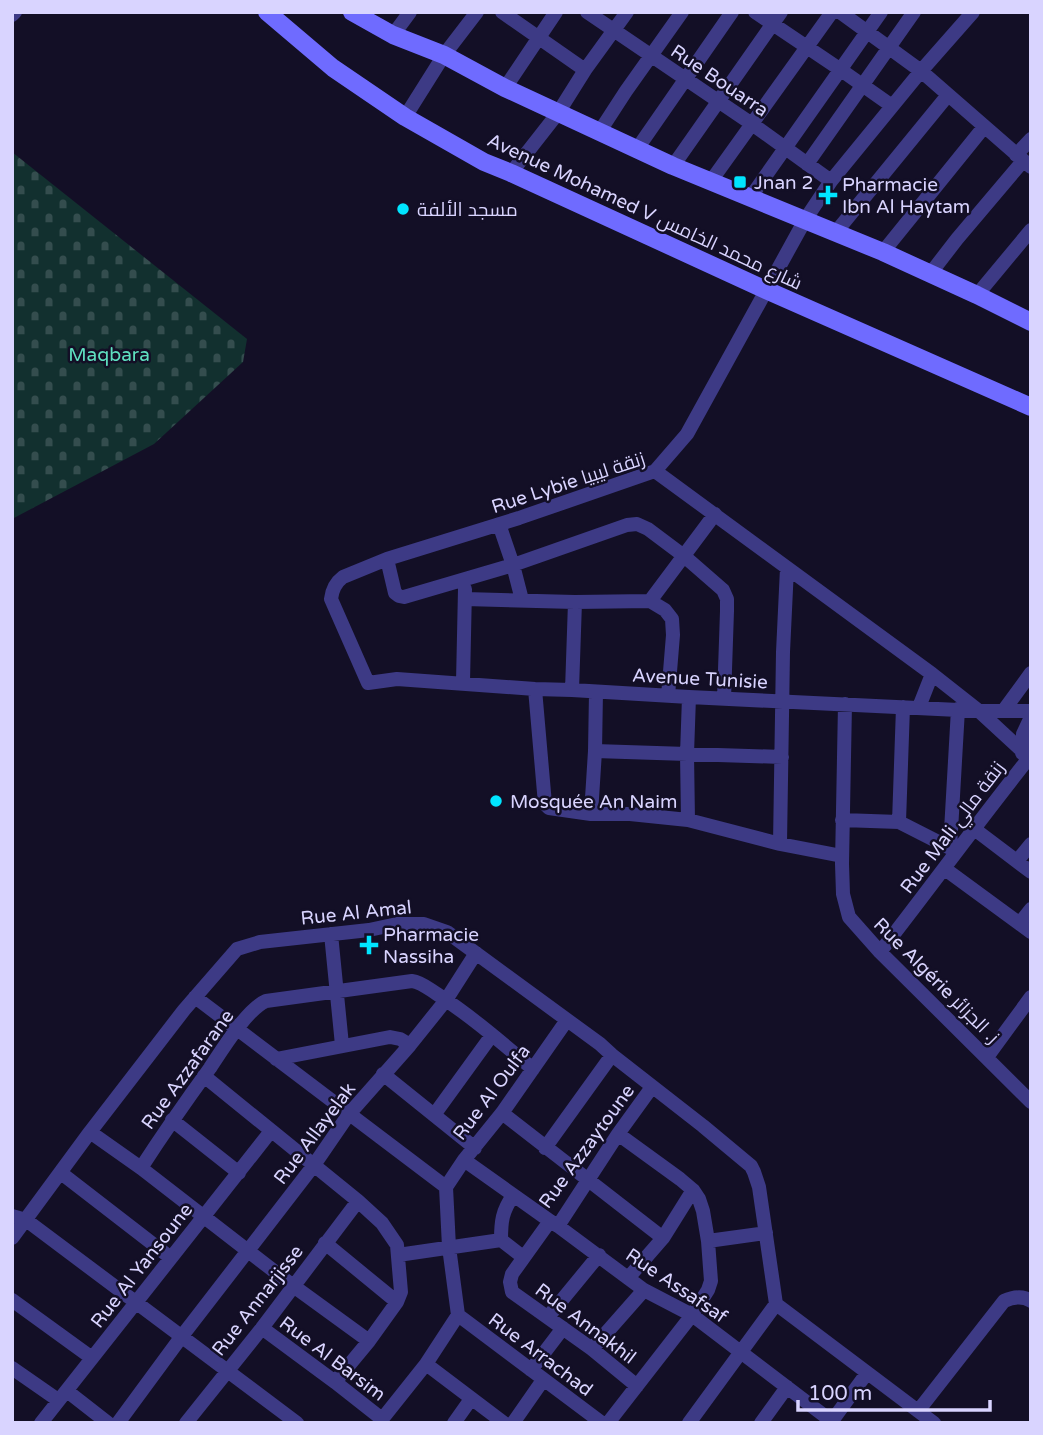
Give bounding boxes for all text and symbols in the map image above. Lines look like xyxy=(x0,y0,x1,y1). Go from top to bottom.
street label: Rue Bouarra xyxy=(666,40,772,122)
street label: Avenue Mohamed V شارع محمد الخامس xyxy=(483,129,805,297)
place label: Jnan 2 xyxy=(754,172,814,194)
marker: Jnan 2 xyxy=(732,174,748,190)
place label: Pharmacie Ibn Al Haytam xyxy=(842,174,970,218)
marker: Pharmacie Ibn Al Haytam xyxy=(820,187,836,203)
place label: مسجد الألفة xyxy=(417,199,518,221)
marker: مسجد الألفة xyxy=(395,201,411,217)
park label: Maqbara xyxy=(68,344,150,366)
street label: Rue Lybie زنقة ليبيا xyxy=(489,448,648,518)
street label: Avenue Tunisie xyxy=(632,664,768,694)
street label: Rue Mali زنقة مالي xyxy=(896,757,1012,900)
place label: Mosquée An Naim xyxy=(510,791,677,813)
marker: Mosquée An Naim xyxy=(488,793,504,809)
street label: Rue Al Amal xyxy=(300,896,413,930)
street label: Rue Algérie ز. الجزائر xyxy=(869,913,1004,1048)
place label: Pharmacie Nassiha xyxy=(383,924,479,968)
marker: Pharmacie Nassiha xyxy=(361,937,377,953)
street label: Rue Azzafarane xyxy=(137,1006,239,1134)
street label: Rue Al Oulfa xyxy=(449,1041,535,1145)
street label: Rue Allayelak xyxy=(269,1078,360,1189)
street label: Rue Azzaytoune xyxy=(535,1080,639,1213)
street label: Rue Al Yansoune xyxy=(86,1199,197,1332)
street label: Rue Annarjisse xyxy=(208,1241,308,1360)
street label: Rue Assafsaf xyxy=(621,1244,732,1328)
street label: Rue Annakhil xyxy=(531,1279,640,1369)
street label: Rue Arrachad xyxy=(484,1309,597,1401)
street label: Rue Al Barsim xyxy=(275,1312,390,1406)
scale bar xyxy=(798,1368,990,1412)
text: 100 m xyxy=(808,1381,872,1406)

